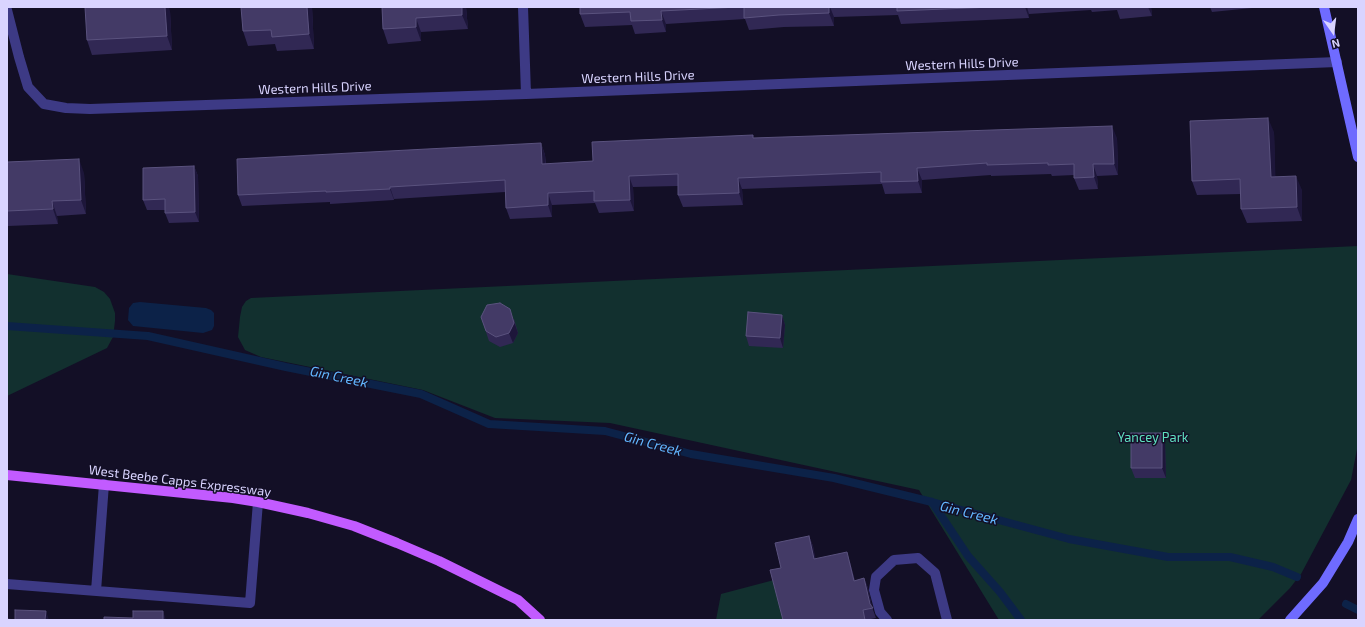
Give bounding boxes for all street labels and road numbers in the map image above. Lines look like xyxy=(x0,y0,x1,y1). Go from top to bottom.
street label: Western Hills Drive xyxy=(905,54,1019,74)
street label: Western Hills Drive xyxy=(581,67,695,87)
street label: Western Hills Drive xyxy=(258,78,372,98)
street label: West Beebe Capps Expressway xyxy=(88,462,272,500)

